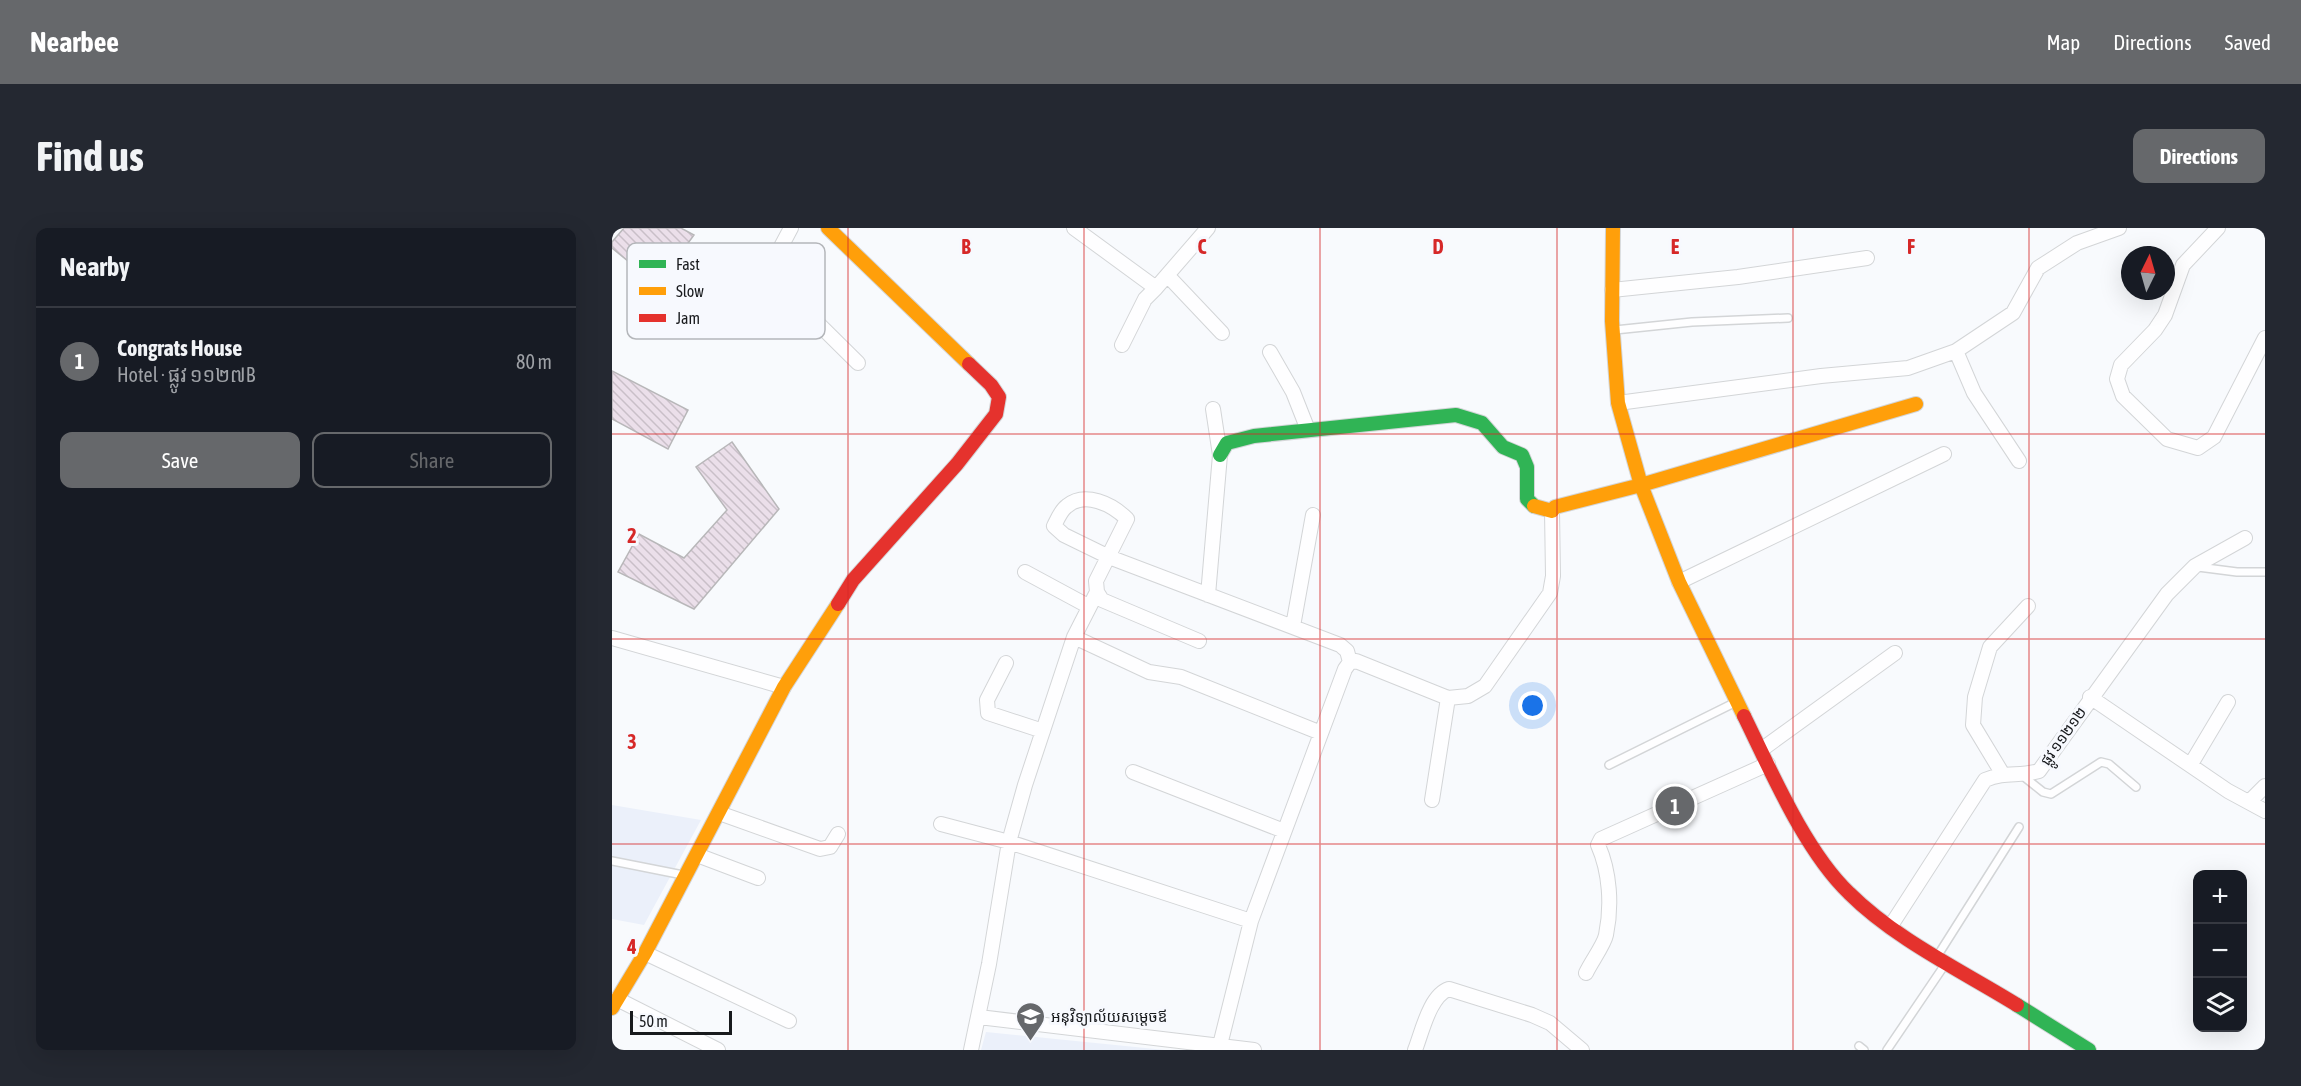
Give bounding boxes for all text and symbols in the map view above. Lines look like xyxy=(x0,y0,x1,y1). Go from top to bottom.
text: Nearbee xyxy=(30,26,119,58)
text: Map xyxy=(2046,30,2080,54)
text: Directions xyxy=(2113,30,2192,54)
text: Saved xyxy=(2225,30,2271,54)
button: Directions xyxy=(2133,129,2265,183)
text: Find us xyxy=(36,132,144,180)
text: B xyxy=(961,235,971,258)
text: C xyxy=(1198,235,1207,258)
text: D xyxy=(1432,235,1444,258)
text: E xyxy=(1671,235,1680,258)
text: F xyxy=(1907,235,1915,258)
legend xyxy=(627,243,825,339)
north arrow xyxy=(2121,246,2175,300)
text: Nearby xyxy=(60,252,130,282)
text: Fast xyxy=(676,255,700,273)
text: Slow xyxy=(676,282,704,300)
text: Jam xyxy=(676,309,700,327)
text: Congrats House xyxy=(117,335,242,361)
text: 1 xyxy=(75,350,84,373)
text: 80 m xyxy=(516,350,552,373)
text: Hotel · ផ្លូវ ១១២៧B xyxy=(117,363,255,386)
button: Save xyxy=(60,432,300,488)
button: Share xyxy=(312,432,552,488)
text: 2 xyxy=(627,524,637,547)
your location xyxy=(1518,691,1547,720)
street label: ផ្លូវ ១១២១២ xyxy=(2037,703,2094,772)
text: 3 xyxy=(627,730,637,753)
pin: 1 xyxy=(1656,784,1694,828)
map controls xyxy=(2193,870,2247,1032)
button: + xyxy=(2193,870,2247,924)
button: − xyxy=(2193,924,2247,978)
text: 4 xyxy=(626,935,637,958)
button: layers xyxy=(2193,978,2247,1032)
school or university icon: អនុវិទ្យាល័យសម្តេចឪ xyxy=(1014,1000,1046,1042)
place label: អនុវិទ្យាល័យសម្តេចឪ xyxy=(1051,1007,1167,1026)
scale bar xyxy=(630,1008,732,1036)
text: 50 m xyxy=(639,1012,668,1030)

